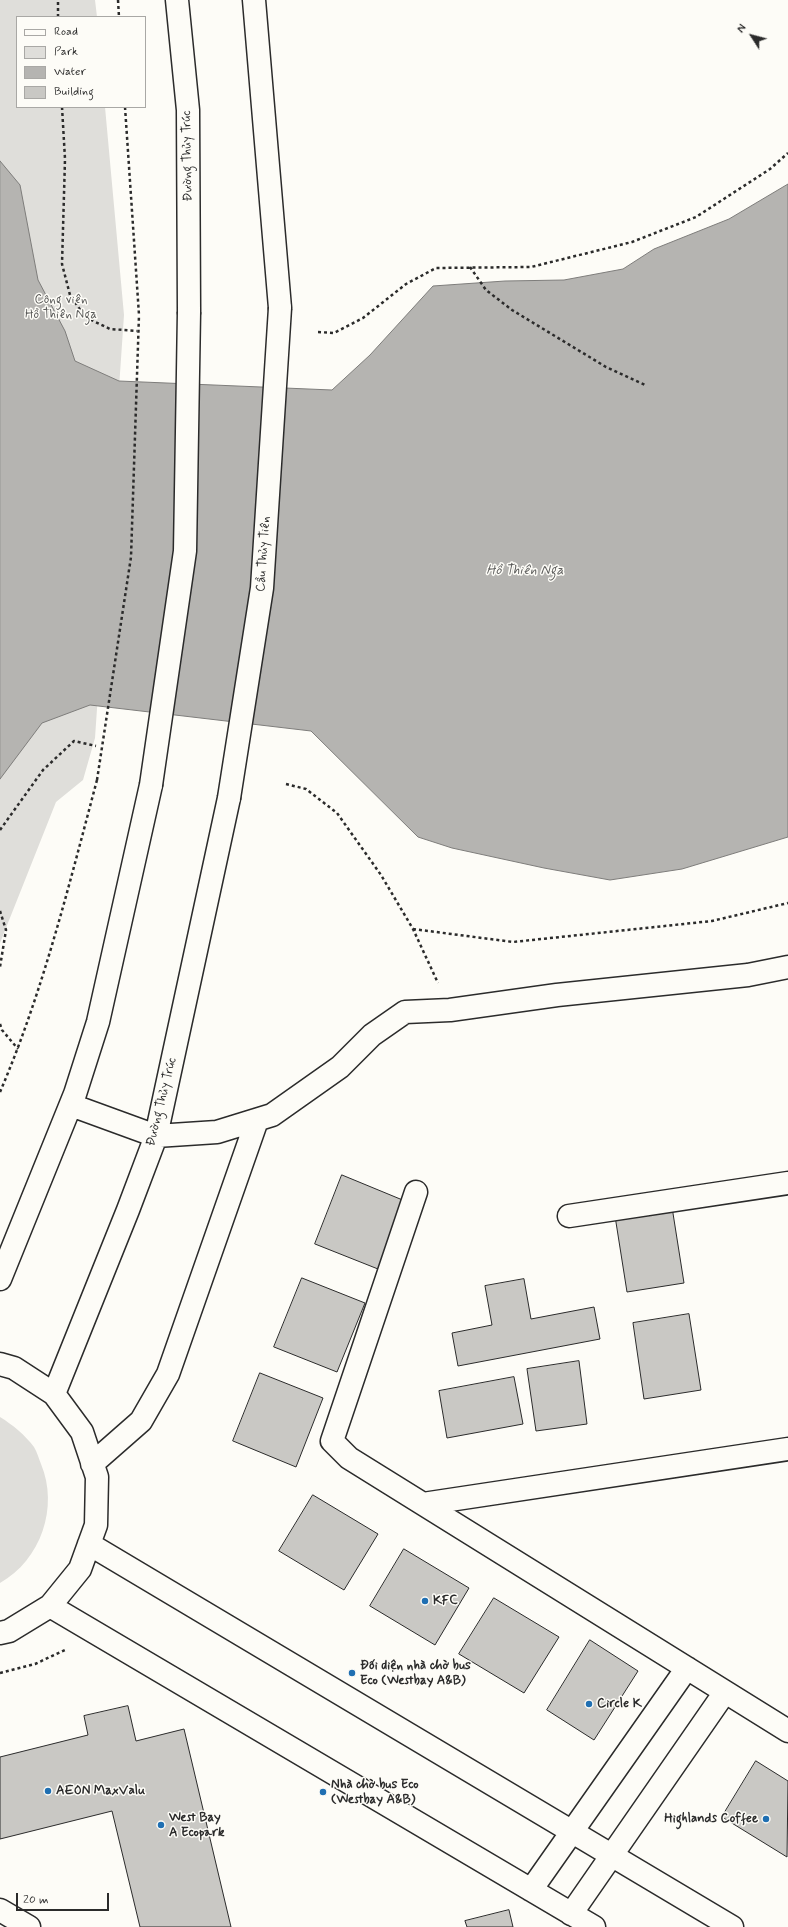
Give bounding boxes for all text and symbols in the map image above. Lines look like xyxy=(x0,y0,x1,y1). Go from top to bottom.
legend xyxy=(16,16,146,108)
north arrow xyxy=(732,16,772,56)
text: N xyxy=(734,22,750,36)
text: Road xyxy=(54,24,78,40)
text: Park xyxy=(54,44,78,60)
text: Water xyxy=(54,64,86,80)
text: Building xyxy=(54,84,94,100)
street label: Đường Thủy Trúc xyxy=(179,110,197,202)
park label: Công viên Hồ Thiên Nga xyxy=(25,292,97,323)
street label: Cầu Thủy Tiên xyxy=(254,516,274,592)
water label: Hồ Thiên Nga xyxy=(486,563,564,579)
street label: Đường Thủy Trúc xyxy=(143,1056,181,1148)
place label: KFC xyxy=(433,1593,458,1609)
marker: KFC xyxy=(420,1596,430,1606)
place label: Đối diện nhà chờ bus Eco (Westbay A&B) xyxy=(360,1658,471,1689)
marker: Đối diện nhà chờ bus Eco (Westbay A&B) xyxy=(347,1668,357,1678)
place label: Circle K xyxy=(597,1696,642,1712)
marker: Circle K xyxy=(584,1699,594,1709)
place label: Nhà chờ bus Eco (Westbay A&B) xyxy=(331,1777,419,1808)
place label: AEON MaxValu xyxy=(56,1783,145,1799)
marker: AEON MaxValu xyxy=(43,1786,53,1796)
marker: Nhà chờ bus Eco (Westbay A&B) xyxy=(318,1787,328,1797)
place label: West Bay A Ecopark xyxy=(169,1810,224,1841)
place label: Highlands Coffee xyxy=(664,1811,758,1827)
marker: Highlands Coffee xyxy=(761,1814,771,1824)
marker: West Bay A Ecopark xyxy=(156,1820,166,1830)
scale bar xyxy=(18,1885,111,1911)
text: 20 m xyxy=(23,1892,49,1908)

